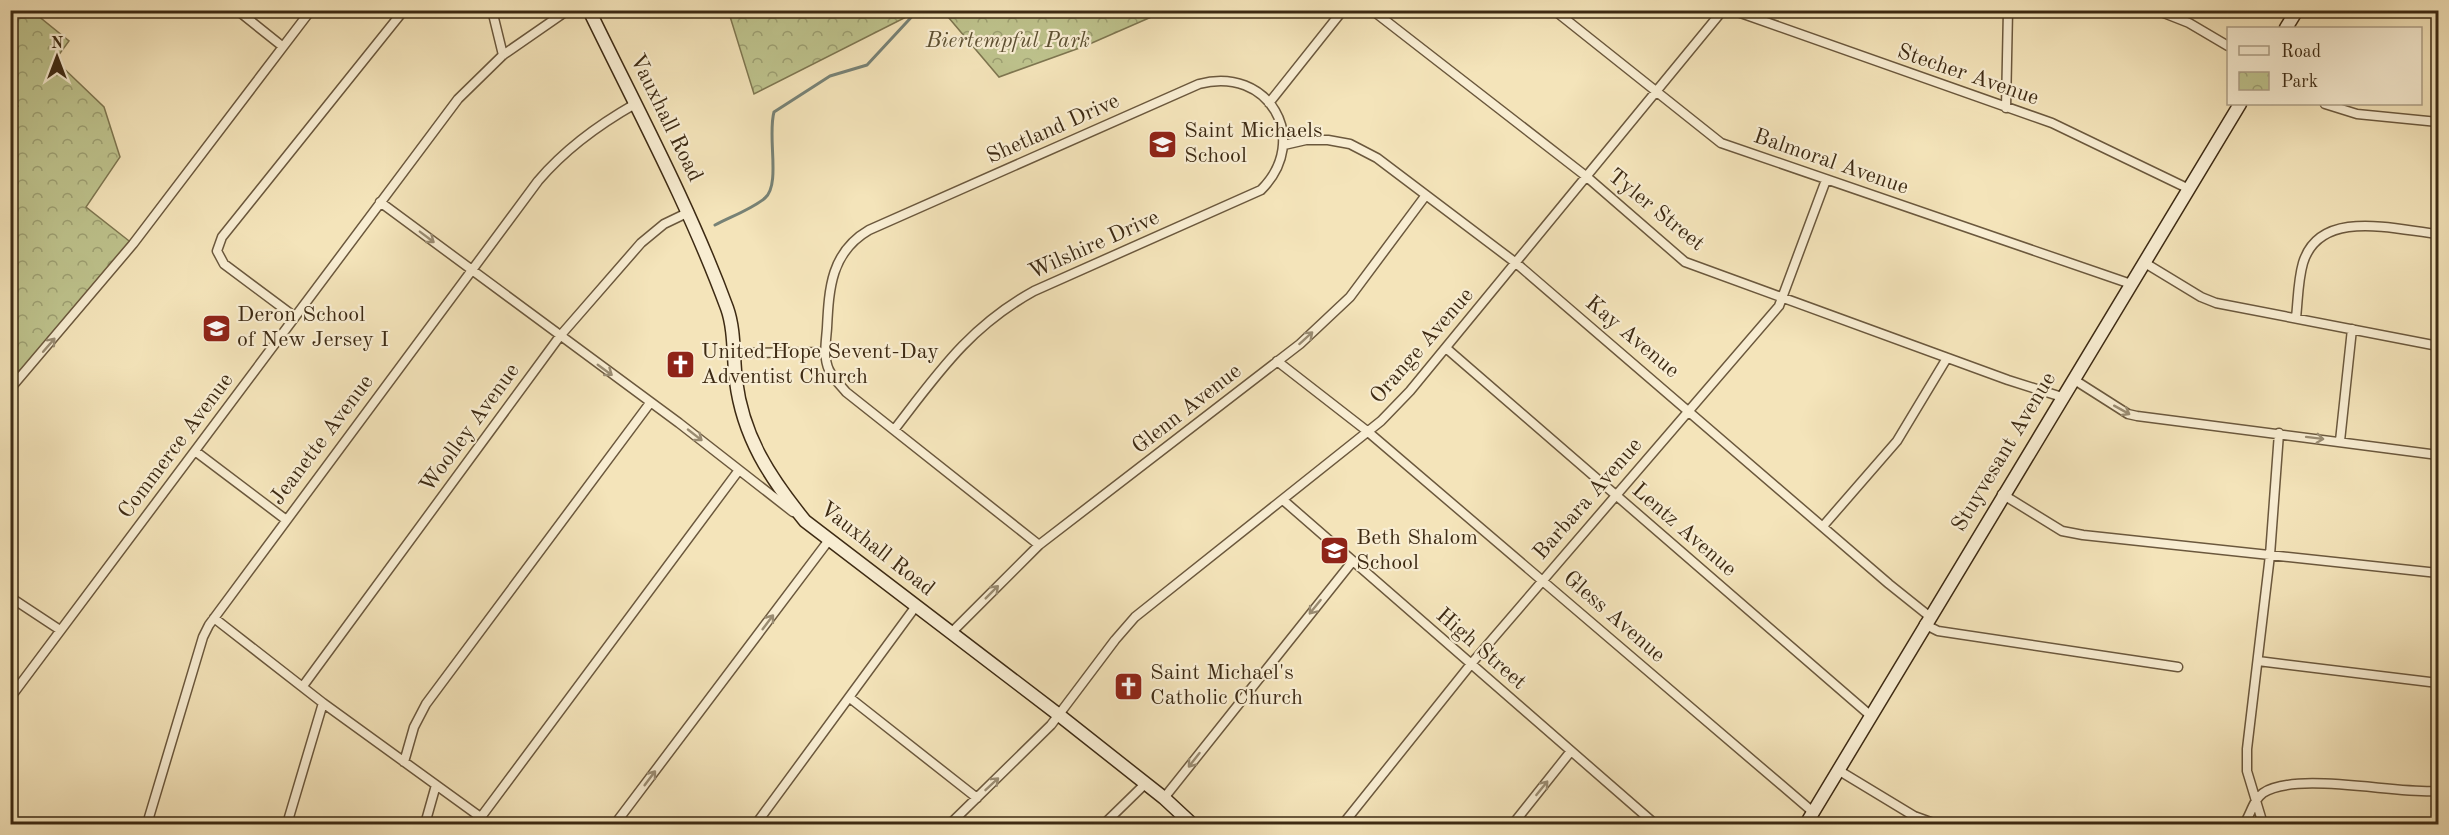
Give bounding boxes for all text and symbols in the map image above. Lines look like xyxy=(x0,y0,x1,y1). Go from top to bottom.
north arrow xyxy=(27,27,87,87)
legend xyxy=(2227,27,2422,105)
park label: Biertempful Park xyxy=(925,30,1090,52)
text: N xyxy=(51,36,64,52)
street label: Stecher Avenue xyxy=(1894,40,2042,110)
text: Road xyxy=(2281,43,2321,61)
street label: Vauxhall Road xyxy=(626,51,706,185)
text: Park xyxy=(2281,73,2318,91)
street label: Shetland Drive xyxy=(983,90,1123,168)
place label: Saint Michaels School xyxy=(1184,120,1323,167)
street label: Balmoral Avenue xyxy=(1751,125,1911,199)
school or university icon: Saint Michaels School xyxy=(1147,128,1179,160)
street label: Tyler Street xyxy=(1604,165,1708,255)
street label: Wilshire Drive xyxy=(1026,206,1162,284)
one-way arrow xyxy=(419,231,435,244)
street label: Orange Avenue xyxy=(1366,284,1478,408)
street label: Kay Avenue xyxy=(1581,292,1683,382)
place label: Deron School of New Jersey I xyxy=(237,304,389,351)
school or university icon: Deron School of New Jersey I xyxy=(200,312,232,344)
one-way arrow xyxy=(1299,330,1314,345)
one-way arrow xyxy=(42,338,56,353)
place label: United Hope Sevent-Day Adventist Church xyxy=(701,341,939,388)
church icon: United Hope Sevent-Day Adventist Church xyxy=(664,349,696,381)
street label: Woolley Avenue xyxy=(416,360,524,496)
street label: Glenn Avenue xyxy=(1128,360,1246,458)
one-way arrow xyxy=(596,363,612,376)
street label: Commerce Avenue xyxy=(114,369,238,523)
street label: Stuyvesant Avenue xyxy=(1948,369,2060,535)
street label: Jeanette Avenue xyxy=(266,371,378,509)
one-way arrow xyxy=(2113,405,2131,416)
one-way arrow xyxy=(687,429,703,442)
one-way arrow xyxy=(2304,432,2324,443)
street label: Barbara Avenue xyxy=(1529,434,1647,564)
street label: Lentz Avenue xyxy=(1628,479,1740,581)
street label: Vauxhall Road xyxy=(815,497,939,601)
place label: Beth Shalom School xyxy=(1356,527,1478,574)
school or university icon: Beth Shalom School xyxy=(1319,535,1351,567)
street label: Gless Avenue xyxy=(1559,567,1669,667)
one-way arrow xyxy=(985,585,1000,600)
one-way arrow xyxy=(1309,599,1322,615)
street label: High Street xyxy=(1432,604,1530,694)
one-way arrow xyxy=(761,614,774,630)
place label: Saint Michael's Catholic Church xyxy=(1150,662,1303,709)
church icon: Saint Michael's Catholic Church xyxy=(1113,670,1145,702)
one-way arrow xyxy=(1188,752,1201,768)
one-way arrow xyxy=(644,770,657,786)
one-way arrow xyxy=(984,777,999,791)
one-way arrow xyxy=(1536,780,1549,796)

